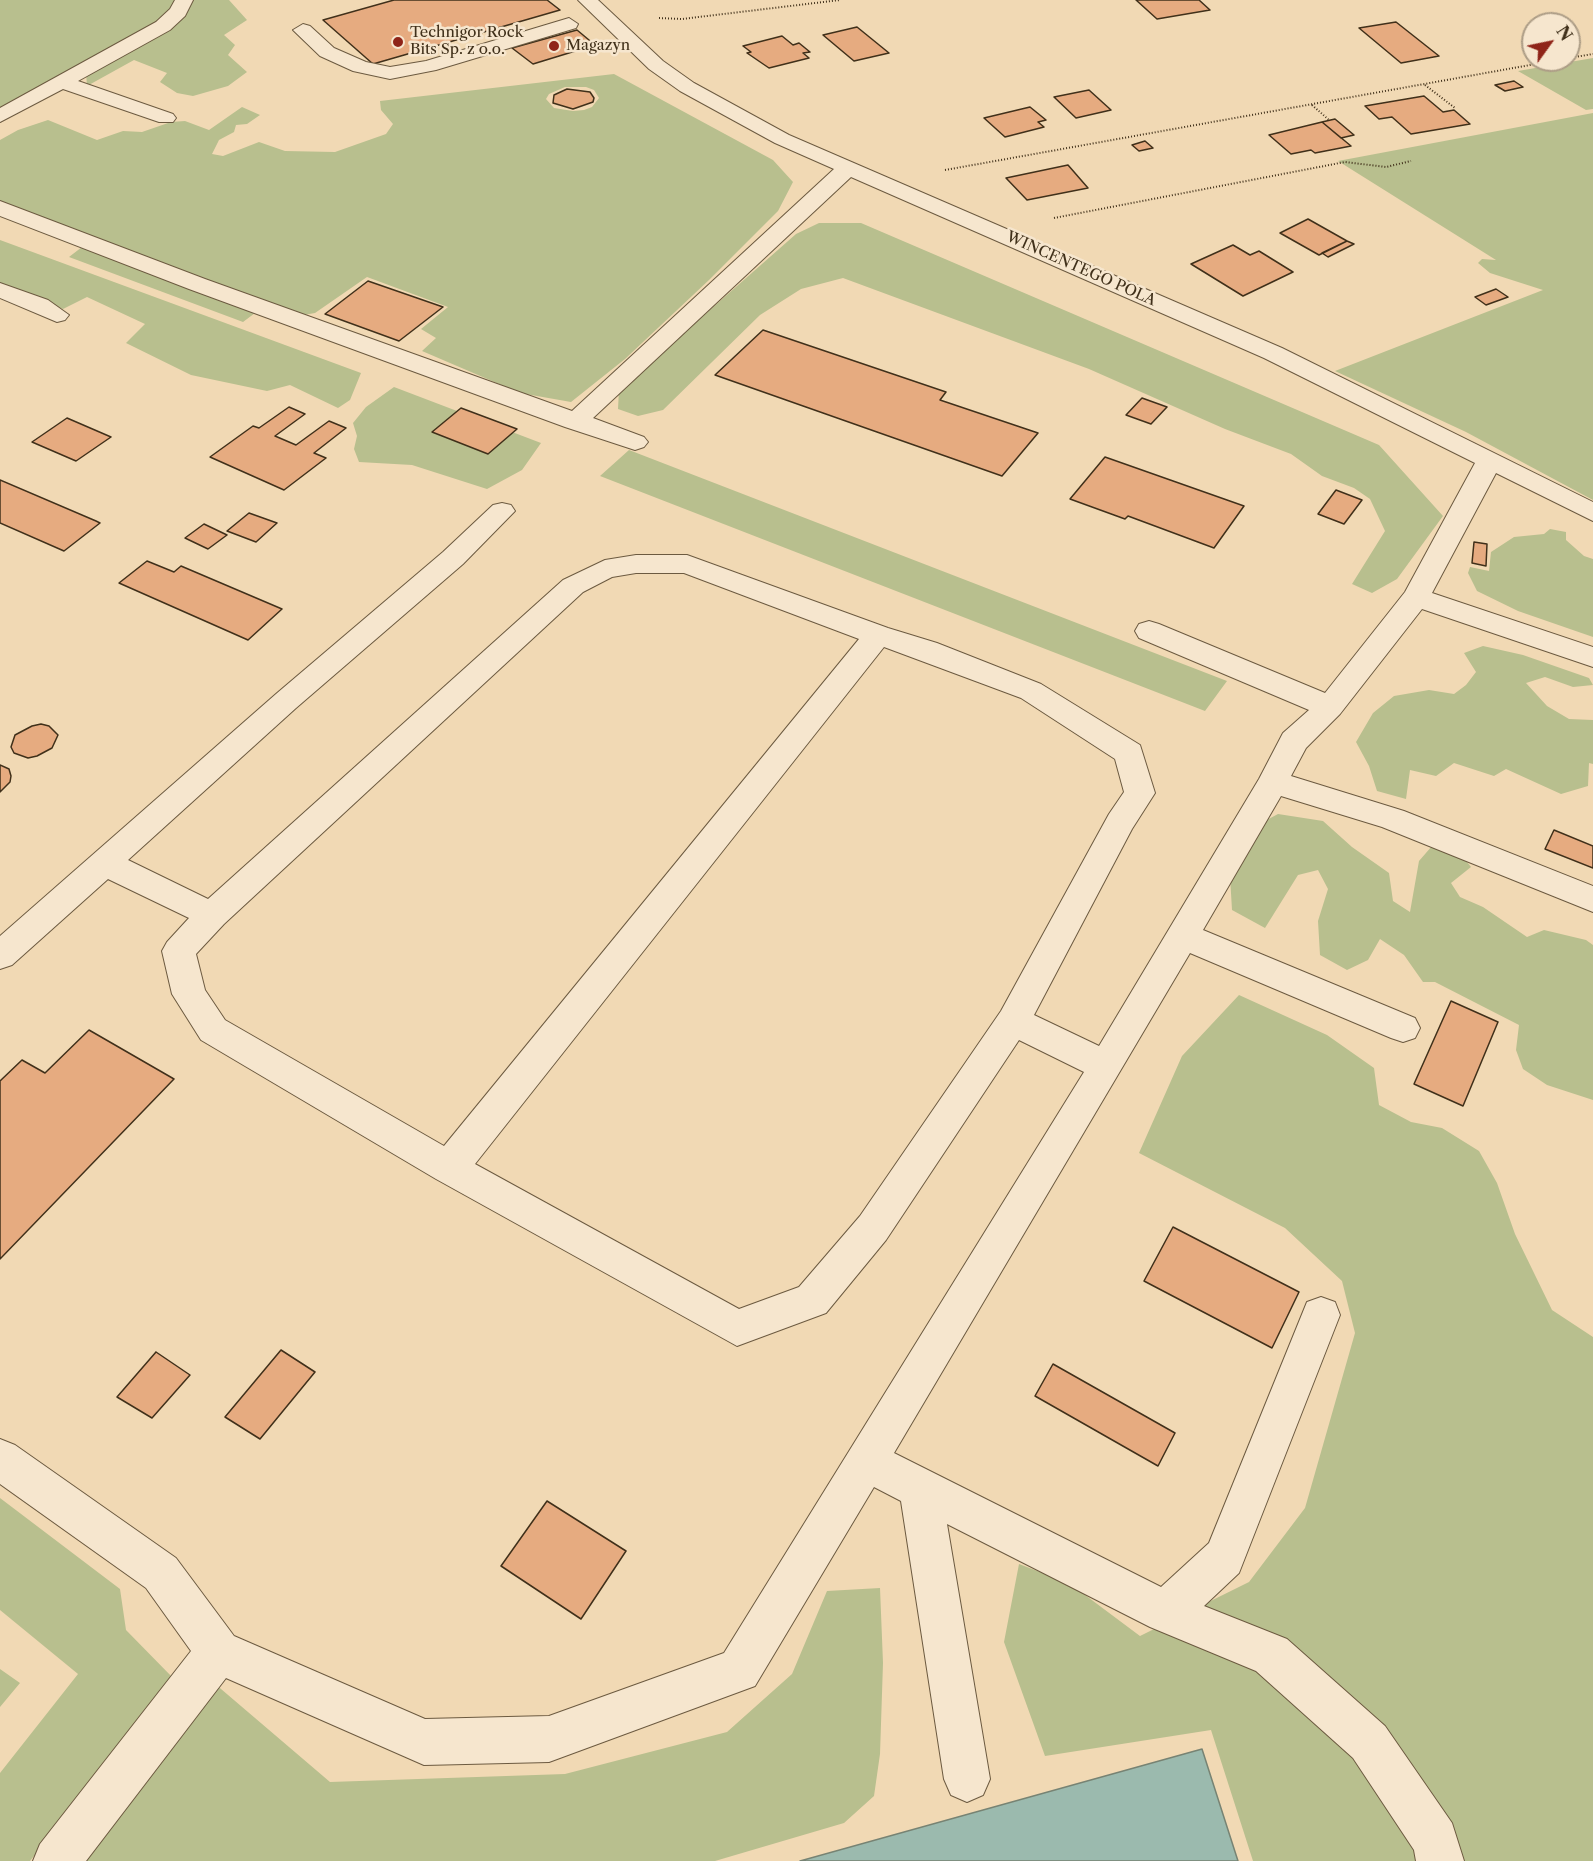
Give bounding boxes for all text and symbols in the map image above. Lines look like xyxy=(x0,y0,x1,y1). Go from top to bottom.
north arrow xyxy=(1521,12,1581,72)
text: N xyxy=(1552,22,1577,45)
place label: Technigor Rock Bits Sp. z o.o. xyxy=(410,24,523,59)
marker: Technigor Rock Bits Sp. z o.o. xyxy=(391,35,405,49)
place label: Magazyn xyxy=(566,37,630,55)
marker: Magazyn xyxy=(547,39,561,53)
street label: WINCENTEGO POLA xyxy=(1003,228,1159,310)

